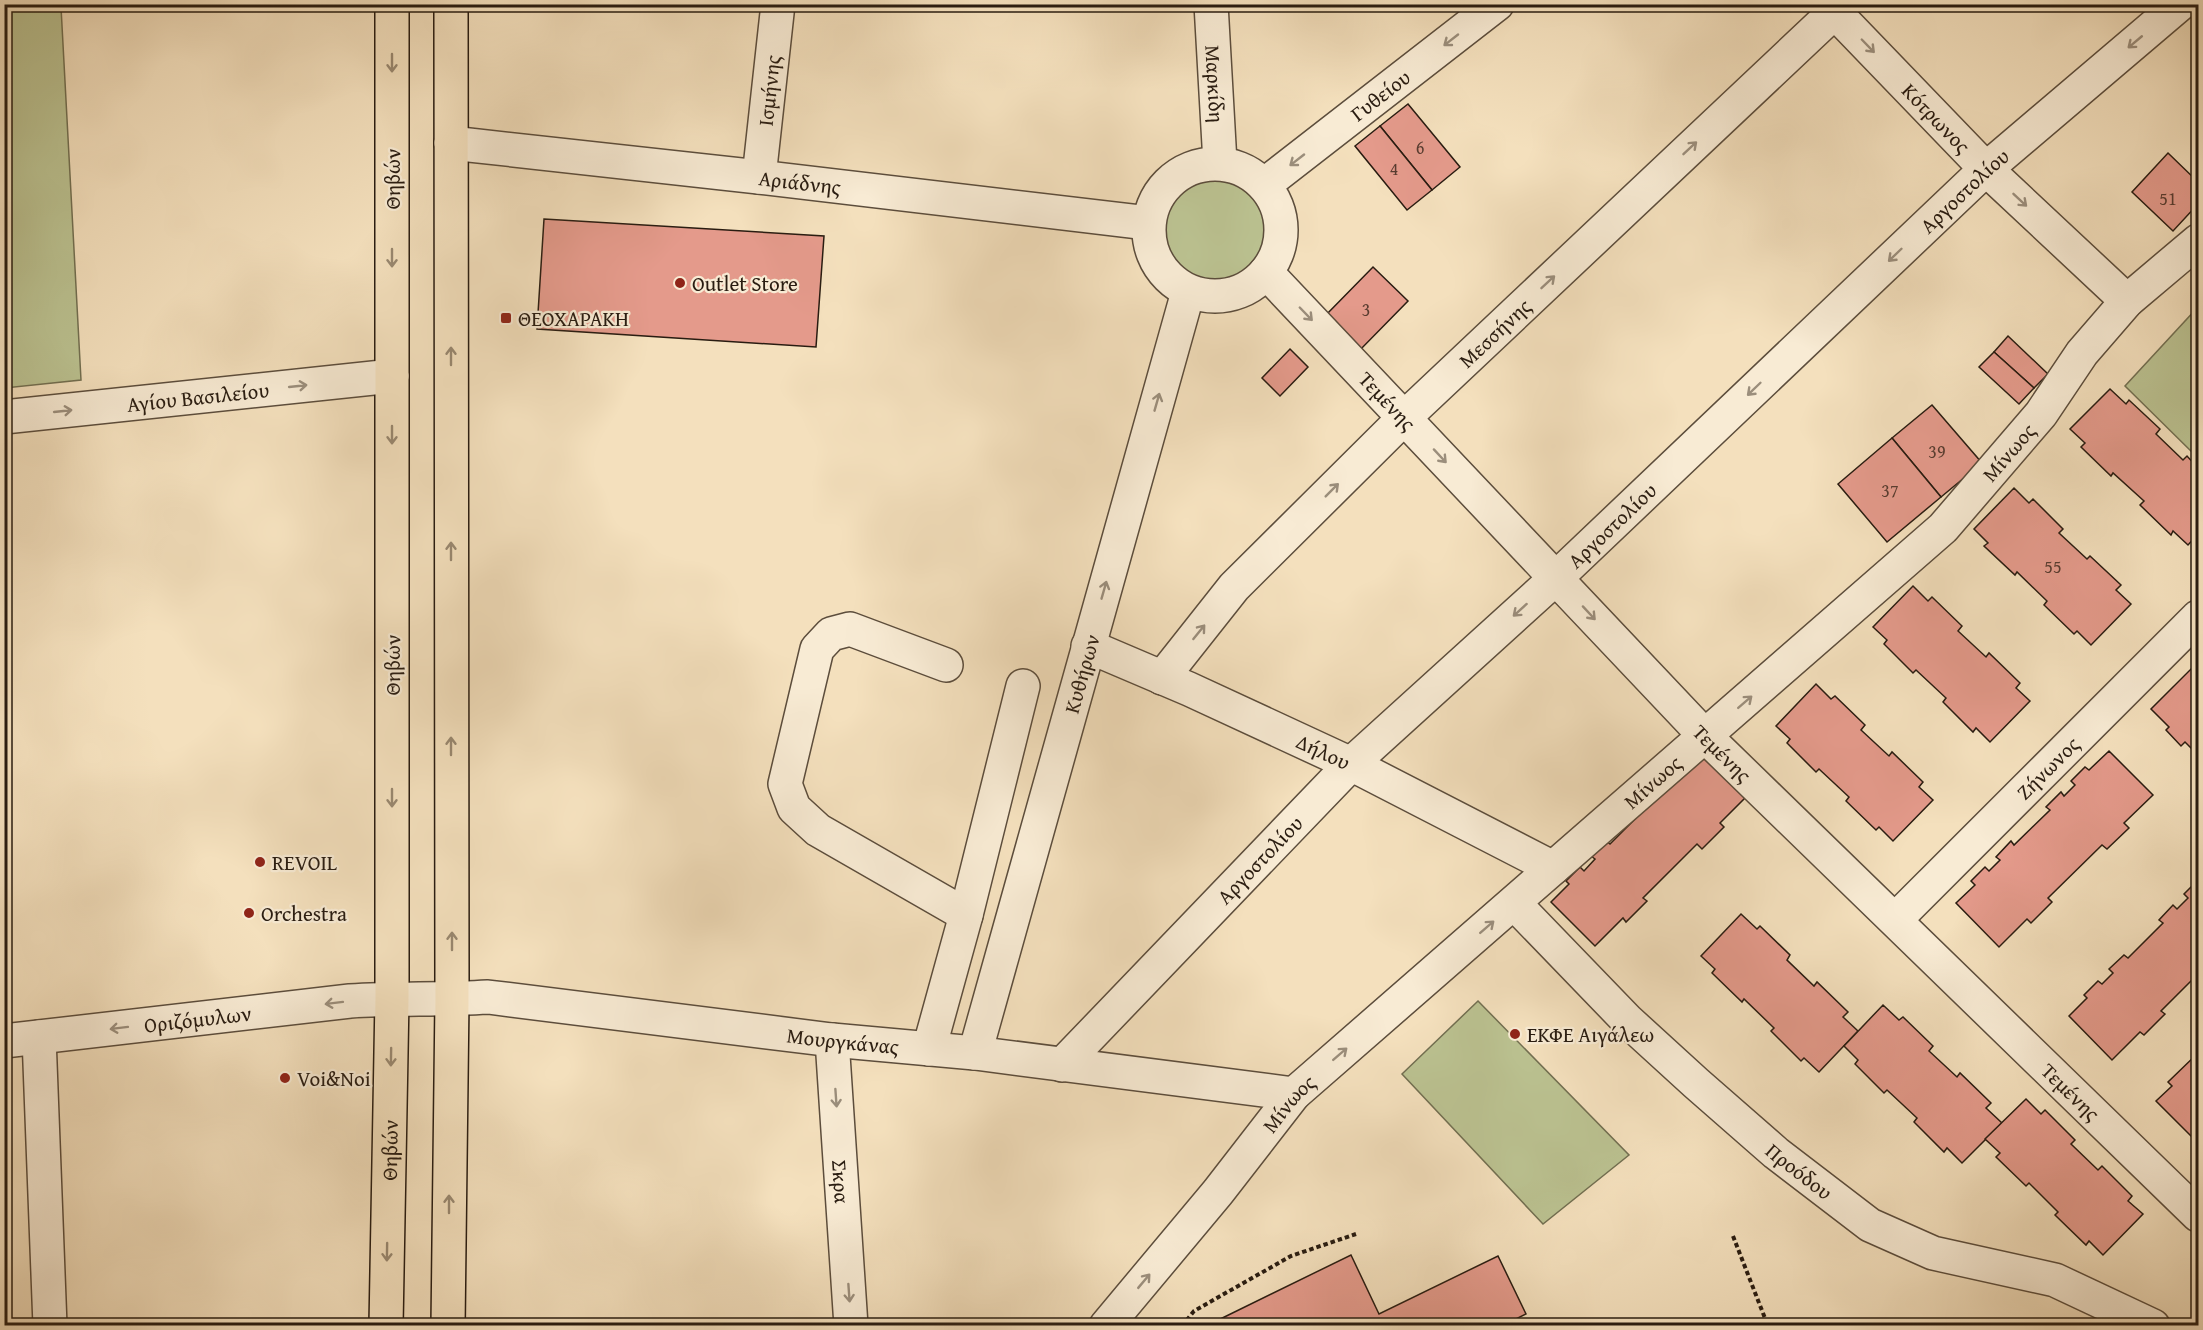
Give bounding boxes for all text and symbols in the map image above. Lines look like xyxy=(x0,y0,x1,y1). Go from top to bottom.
one-way arrow xyxy=(1443,34,1459,47)
one-way arrow xyxy=(2127,36,2143,49)
one-way arrow xyxy=(1861,39,1875,54)
street label: Μαρκίδη xyxy=(1198,44,1233,124)
one-way arrow xyxy=(386,52,398,72)
street label: Ισμήνης xyxy=(749,53,788,128)
street label: Γυθείου xyxy=(1343,61,1417,128)
street label: Κότρωνος xyxy=(1895,76,1978,160)
house number: 6 xyxy=(1416,134,1424,161)
street label: Αργοστολίου xyxy=(1912,140,2016,240)
one-way arrow xyxy=(1683,141,1698,156)
street label: Θηβών xyxy=(377,148,408,210)
one-way arrow xyxy=(1289,153,1305,166)
house number: 4 xyxy=(1390,155,1398,182)
street label: Αριάδνης xyxy=(757,162,843,202)
house number: 51 xyxy=(2159,185,2177,212)
one-way arrow xyxy=(2012,193,2027,207)
one-way arrow xyxy=(386,247,398,267)
one-way arrow xyxy=(1888,248,1903,262)
place label: Outlet Store xyxy=(692,268,798,299)
one-way arrow xyxy=(1541,275,1556,289)
marker: Outlet Store xyxy=(673,276,687,290)
street label: Μεσσήνης xyxy=(1451,291,1538,375)
house number: 3 xyxy=(1362,296,1370,323)
place label: ΘΕΟΧΑΡΑΚΗ xyxy=(518,303,629,334)
one-way arrow xyxy=(1299,307,1313,322)
marker: ΘΕΟΧΑΡΑΚΗ xyxy=(499,311,513,325)
one-way arrow xyxy=(445,346,457,366)
street label: Τεμένης xyxy=(1352,364,1424,437)
street label: Αγίου Βασιλείου xyxy=(125,374,271,419)
one-way arrow xyxy=(288,380,308,391)
one-way arrow xyxy=(1746,382,1761,397)
one-way arrow xyxy=(1152,393,1163,412)
one-way arrow xyxy=(52,405,72,416)
street label: Μίνωος xyxy=(1974,416,2042,488)
one-way arrow xyxy=(386,424,398,444)
house number: 39 xyxy=(1928,438,1946,465)
one-way arrow xyxy=(1433,448,1447,463)
street label: Αργοστολίου xyxy=(1560,475,1663,575)
house number: 37 xyxy=(1881,477,1899,504)
one-way arrow xyxy=(1324,482,1339,497)
one-way arrow xyxy=(445,541,457,561)
house number: 55 xyxy=(2044,553,2062,580)
one-way arrow xyxy=(1099,581,1110,600)
one-way arrow xyxy=(1513,603,1528,617)
one-way arrow xyxy=(1582,605,1596,620)
one-way arrow xyxy=(1192,624,1205,640)
street label: Κυθήρων xyxy=(1055,630,1107,717)
street label: Θηβών xyxy=(377,634,408,696)
one-way arrow xyxy=(1737,695,1752,709)
street label: Τεμένης xyxy=(1686,717,1759,789)
street label: Δήλου xyxy=(1292,725,1356,777)
street label: Ζήνωνος xyxy=(2009,729,2086,806)
one-way arrow xyxy=(445,736,457,756)
street label: Μίνωος xyxy=(1616,747,1688,816)
one-way arrow xyxy=(386,787,398,807)
street label: Αργοστολίου xyxy=(1209,808,1310,911)
place label: REVOIL xyxy=(272,847,337,878)
marker: REVOIL xyxy=(253,855,267,869)
place label: Orchestra xyxy=(261,898,347,929)
marker: Orchestra xyxy=(242,906,256,920)
one-way arrow xyxy=(1479,920,1495,933)
one-way arrow xyxy=(446,931,458,951)
street label: Οριζόμυλων xyxy=(142,997,253,1040)
one-way arrow xyxy=(325,998,344,1009)
street label: Μουργκάνας xyxy=(785,1019,900,1062)
place label: ΕΚΦΕ Αιγάλεω xyxy=(1527,1019,1654,1050)
one-way arrow xyxy=(110,1022,130,1033)
marker: ΕΚΦΕ Αιγάλεω xyxy=(1508,1027,1522,1041)
one-way arrow xyxy=(385,1046,397,1066)
one-way arrow xyxy=(1332,1047,1347,1061)
street label: Τεμένης xyxy=(2034,1055,2108,1128)
place label: Voi&Noi xyxy=(297,1063,371,1094)
street label: Μίνωος xyxy=(1254,1067,1322,1139)
marker: Voi&Noi xyxy=(278,1071,292,1085)
one-way arrow xyxy=(830,1088,841,1108)
street label: Θηβών xyxy=(373,1119,405,1181)
street label: Προόδου xyxy=(1759,1135,1840,1207)
street label: Σκρα xyxy=(824,1159,858,1205)
one-way arrow xyxy=(443,1195,455,1215)
one-way arrow xyxy=(382,1241,393,1261)
one-way arrow xyxy=(1137,1274,1151,1289)
one-way arrow xyxy=(844,1282,855,1302)

